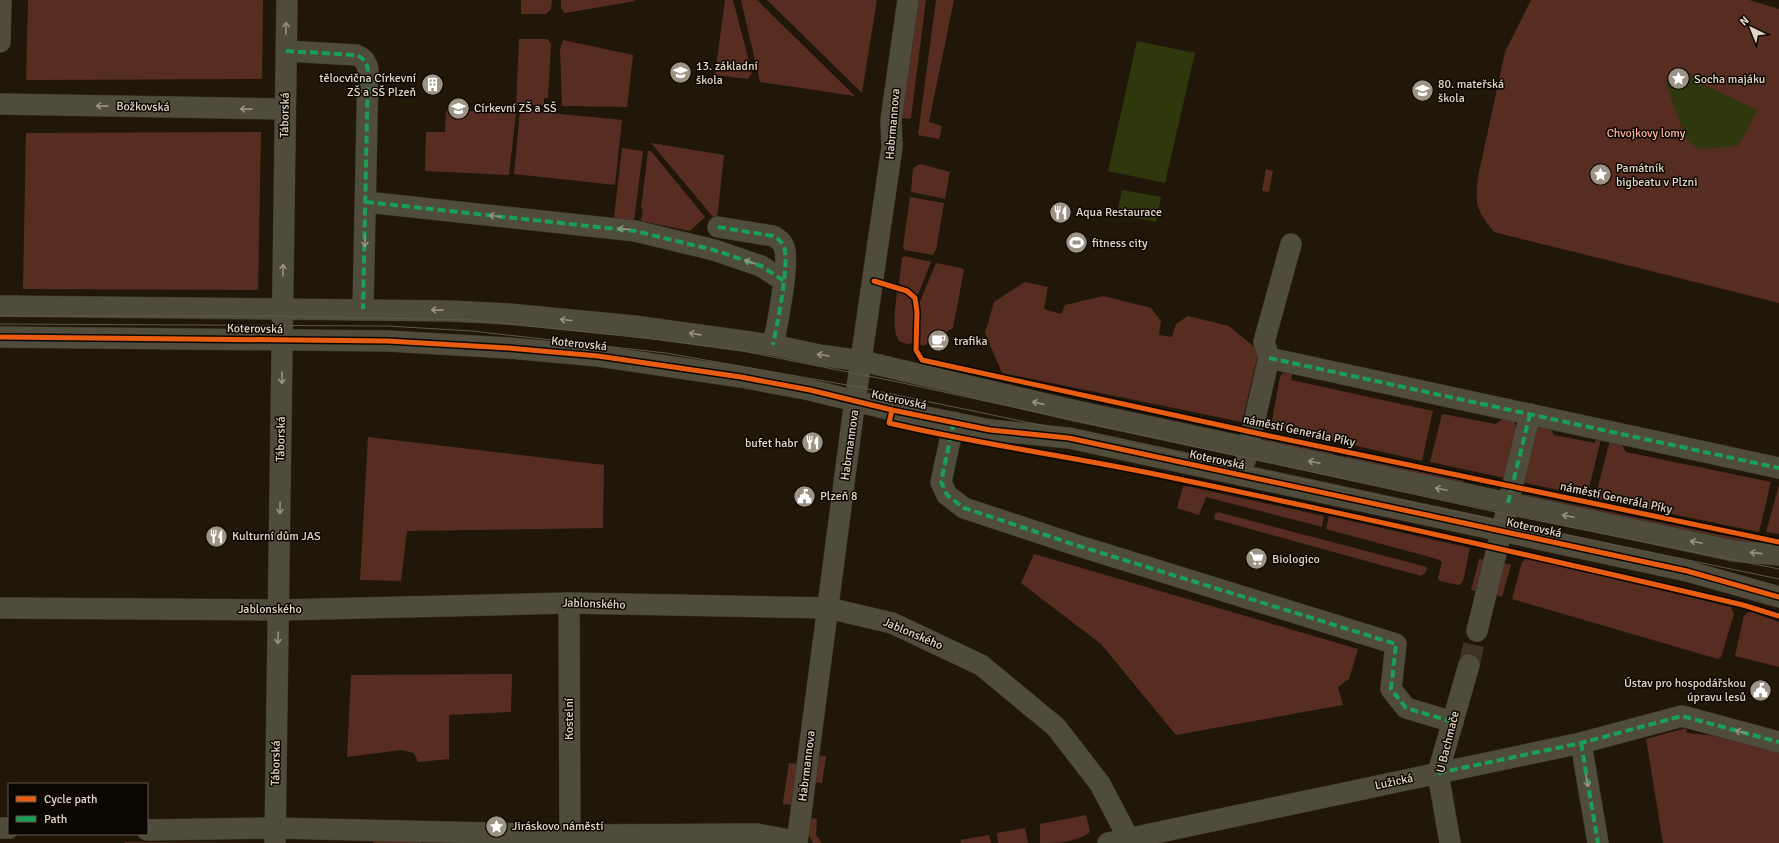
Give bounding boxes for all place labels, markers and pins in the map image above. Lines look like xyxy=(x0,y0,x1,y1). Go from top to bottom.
place label: 13. základní škola xyxy=(696,59,759,88)
school or university icon: 13. základní škola xyxy=(667,60,693,86)
place icon: Socha majáku xyxy=(1666,66,1692,92)
place label: tělocvična Církevní ZŠ a SŠ Plzeň xyxy=(319,71,417,100)
building icon: tělocvična Církevní ZŠ a SŠ Plzeň xyxy=(419,72,445,98)
place label: Socha majáku xyxy=(1694,72,1765,87)
place label: 80. mateřská škola xyxy=(1438,77,1504,106)
school or university icon: 80. mateřská škola xyxy=(1410,78,1436,104)
school or university icon: Církevní ZŠ a SŠ xyxy=(445,95,471,121)
place label: Církevní ZŠ a SŠ xyxy=(474,101,557,116)
place label: Památník bigbeatu v Plzni xyxy=(1616,161,1697,190)
place icon: Památník bigbeatu v Plzni xyxy=(1587,162,1613,188)
restaurant icon: Aqua Restaurace xyxy=(1047,199,1073,225)
place label: Aqua Restaurace xyxy=(1076,205,1162,220)
sports icon: fitness city xyxy=(1063,230,1089,256)
place label: fitness city xyxy=(1092,236,1148,251)
cafe icon: trafika xyxy=(926,328,952,354)
place label: trafika xyxy=(954,334,988,349)
restaurant icon: bufet habr xyxy=(800,430,826,456)
place label: bufet habr xyxy=(745,436,799,451)
public building icon: Plzeň 8 xyxy=(792,483,818,509)
place label: Plzeň 8 xyxy=(820,489,857,504)
restaurant icon: Kulturní dům JAS xyxy=(204,523,230,549)
place label: Kulturní dům JAS xyxy=(232,529,321,544)
supermarket icon: Biologico xyxy=(1244,546,1270,572)
place label: Biologico xyxy=(1272,552,1320,567)
place label: Ústav pro hospodářskou úpravu lesů xyxy=(1624,676,1746,705)
public building icon: Ústav pro hospodářskou úpravu lesů xyxy=(1748,677,1774,703)
place icon: Jiráskovo náměstí xyxy=(484,813,510,839)
place label: Jiráskovo náměstí xyxy=(512,819,604,834)

